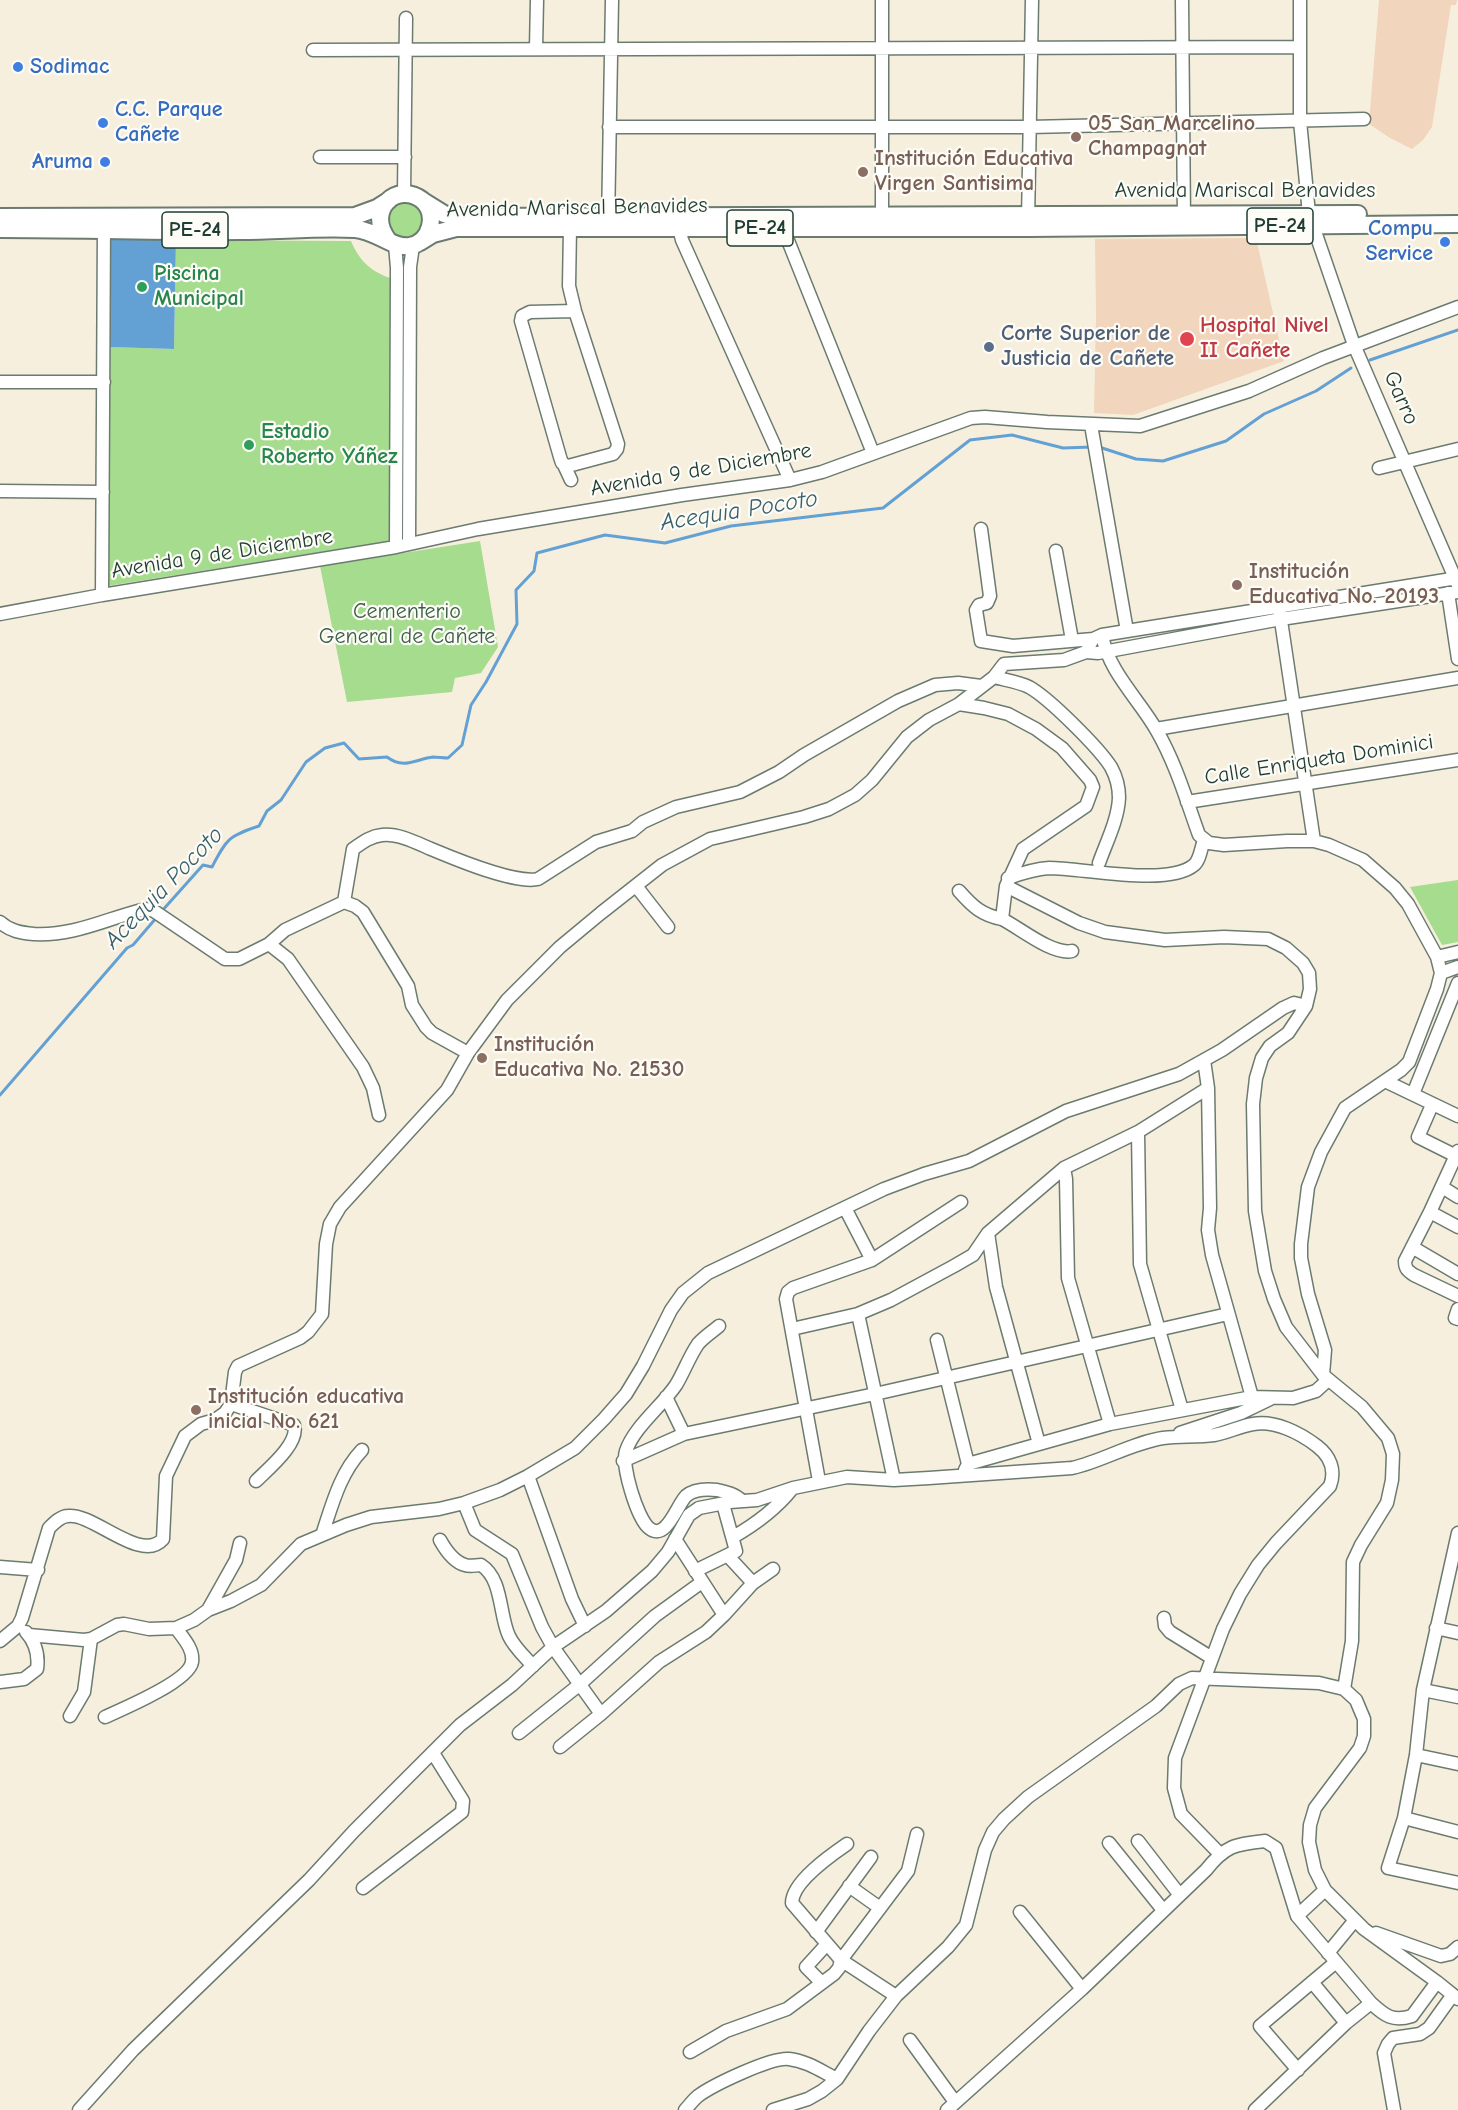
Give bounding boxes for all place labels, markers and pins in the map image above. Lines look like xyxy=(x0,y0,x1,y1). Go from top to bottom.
place label: Sodimac xyxy=(30,54,109,80)
marker: Sodimac xyxy=(11,60,25,74)
place label: C.C. Parque Cañete xyxy=(115,97,223,148)
place label: 05 San Marcelino Champagnat xyxy=(1088,111,1255,162)
marker: C.C. Parque Cañete xyxy=(96,116,110,130)
marker: 05 San Marcelino Champagnat xyxy=(1069,130,1083,144)
place label: Institución Educativa Virgen Santisima xyxy=(875,146,1073,198)
place label: Aruma xyxy=(32,149,93,175)
marker: Aruma xyxy=(98,155,112,169)
marker: Institución Educativa Virgen Santisima xyxy=(856,165,870,179)
place label: Compu Service xyxy=(1365,216,1433,268)
marker: Compu Service xyxy=(1438,235,1452,249)
place label: Piscina Municipal xyxy=(154,261,244,312)
marker: Piscina Municipal xyxy=(135,280,149,294)
place label: Hospital Nivel II Cañete xyxy=(1200,313,1329,364)
place label: Corte Superior de Justicia de Cañete xyxy=(1001,321,1174,372)
marker: Hospital Nivel II Cañete xyxy=(1178,330,1196,348)
marker: Corte Superior de Justicia de Cañete xyxy=(982,340,996,354)
place label: Estadio Roberto Yáñez xyxy=(261,419,398,470)
marker: Estadio Roberto Yáñez xyxy=(242,438,256,452)
place label: Institución Educativa No. 20193 xyxy=(1249,559,1439,610)
marker: Institución Educativa No. 20193 xyxy=(1230,578,1244,592)
place label: Institución Educativa No. 21530 xyxy=(494,1032,684,1084)
marker: Institución Educativa No. 21530 xyxy=(475,1051,489,1065)
place label: Institución educativa inicial No. 621 xyxy=(208,1384,404,1436)
marker: Institución educativa inicial No. 621 xyxy=(189,1403,203,1417)

